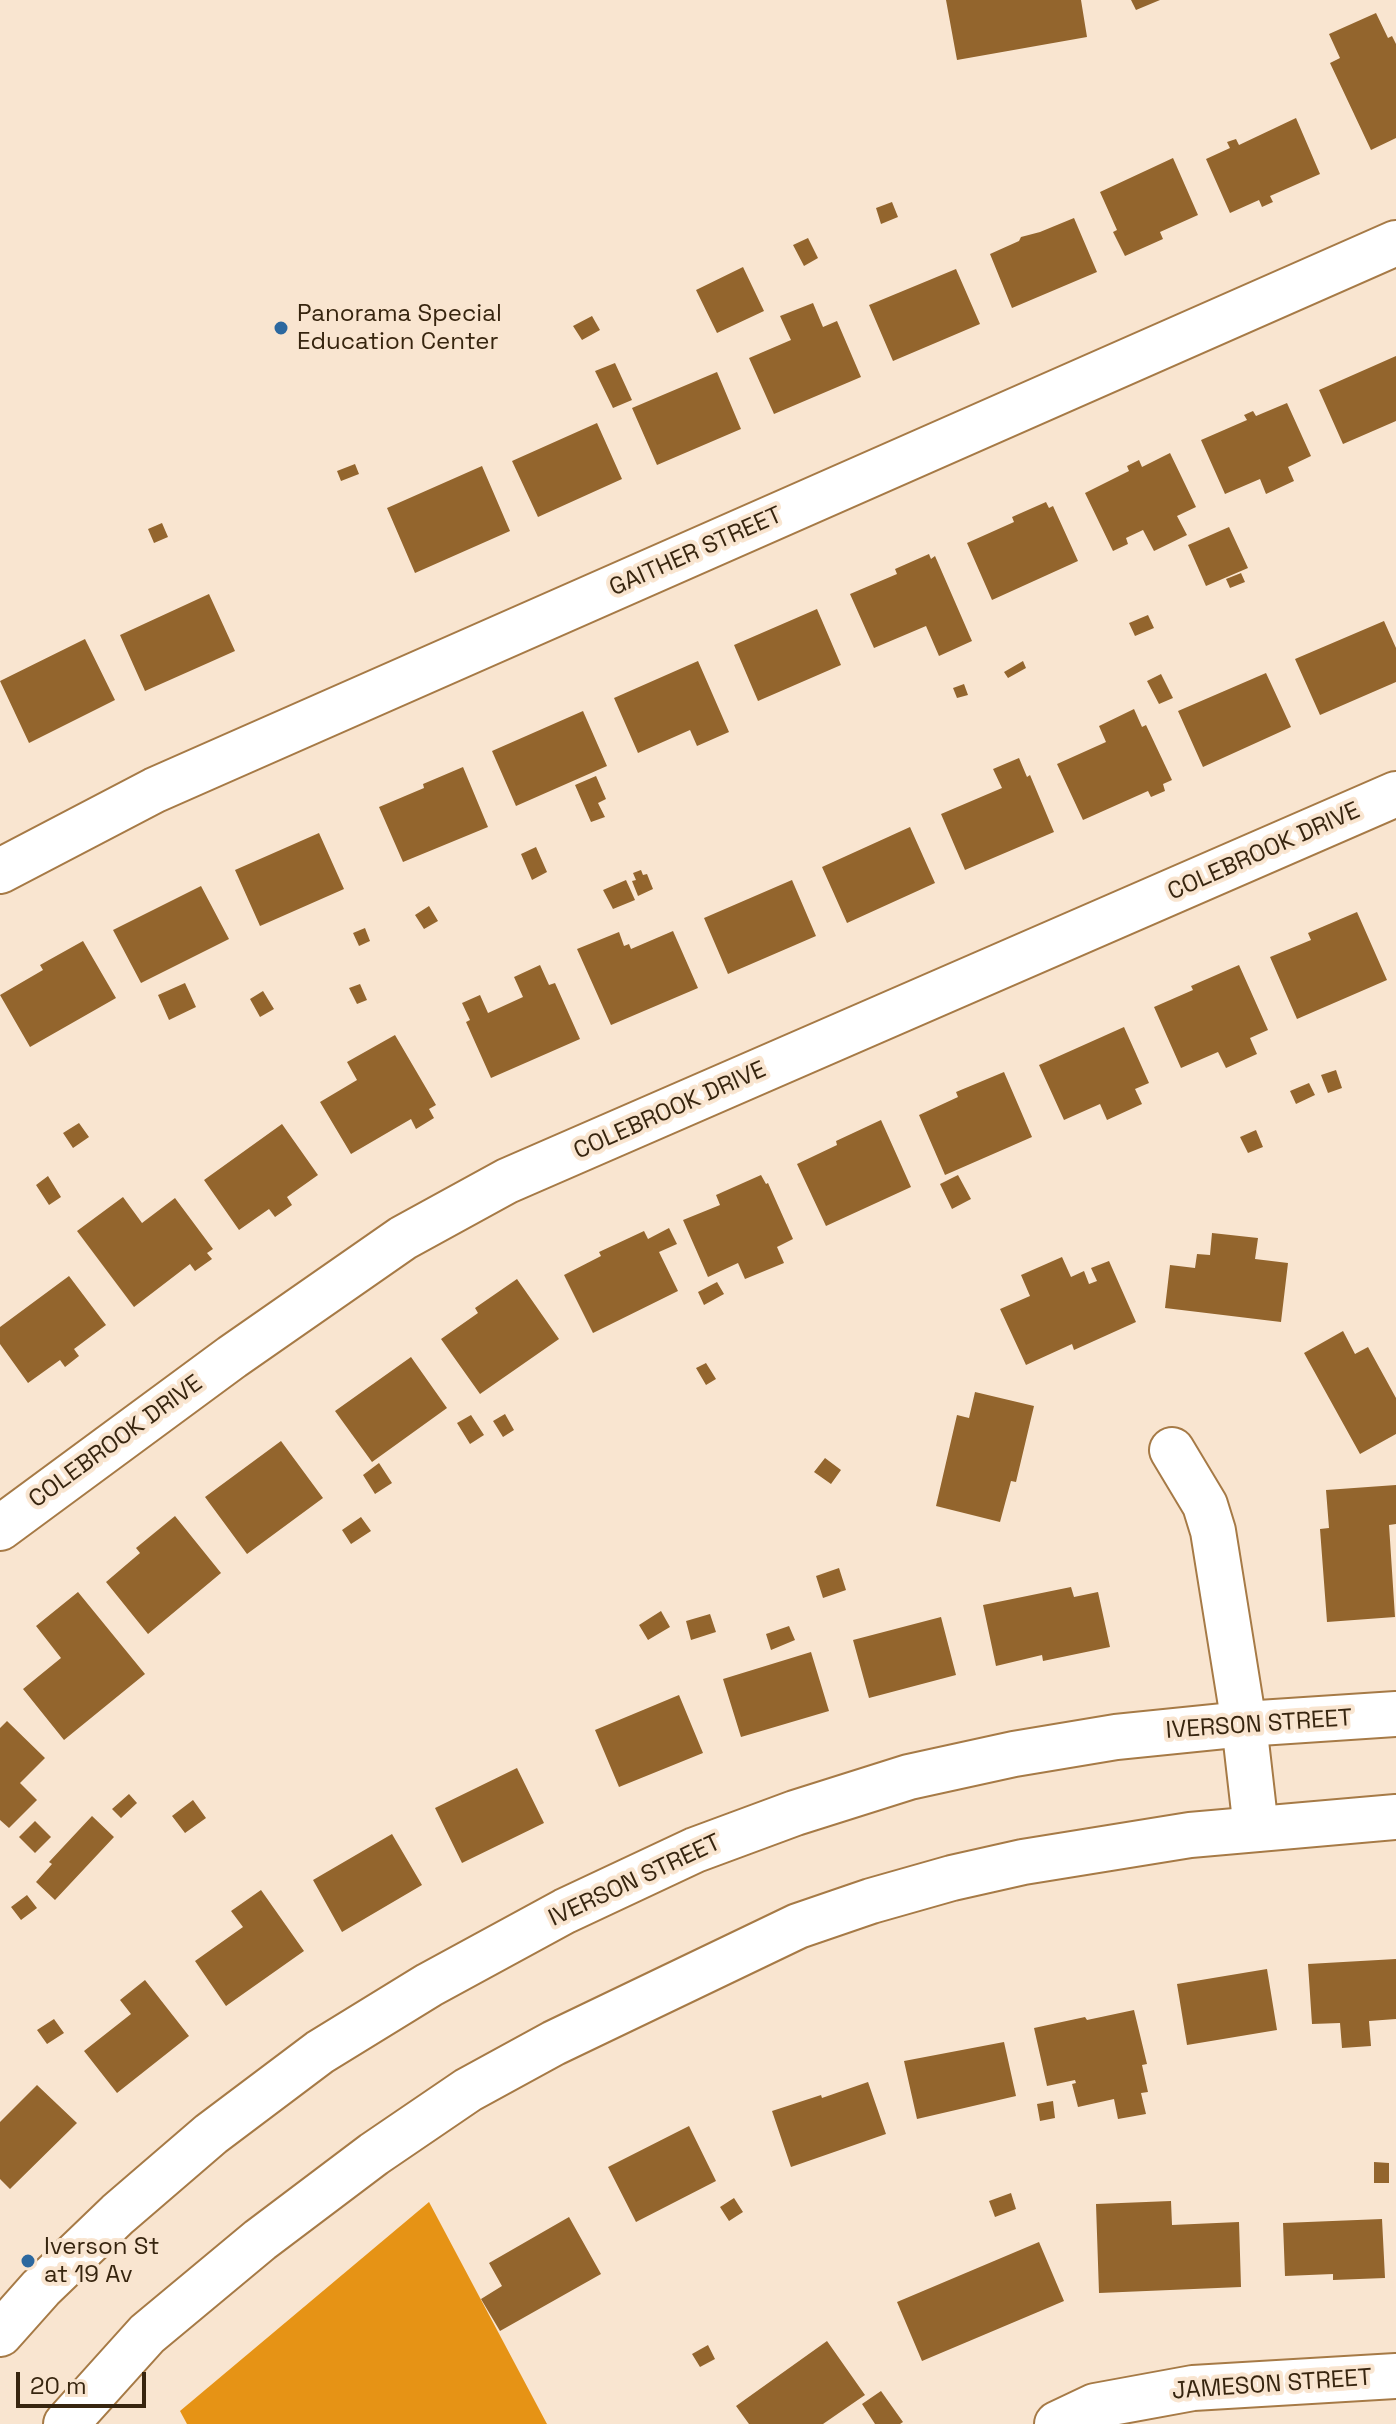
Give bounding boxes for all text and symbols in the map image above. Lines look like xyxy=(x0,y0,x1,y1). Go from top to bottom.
place label: Panorama Special Education Center xyxy=(297,300,502,356)
marker: Panorama Special Education Center xyxy=(272,319,290,337)
street label: GAITHER STREET xyxy=(605,501,787,603)
street label: COLEBROOK DRIVE xyxy=(1163,797,1365,907)
street label: COLEBROOK DRIVE xyxy=(569,1056,771,1166)
street label: COLEBROOK DRIVE xyxy=(24,1369,208,1515)
street label: IVERSON STREET xyxy=(1165,1704,1353,1746)
street label: IVERSON STREET xyxy=(544,1829,726,1933)
place label: Iverson St at 19 Av xyxy=(44,2233,159,2289)
marker: Iverson St at 19 Av xyxy=(19,2252,37,2270)
scale bar xyxy=(20,2356,150,2406)
street label: JAMESON STREET xyxy=(1171,2364,1373,2406)
text: 20 m xyxy=(30,2370,87,2401)

